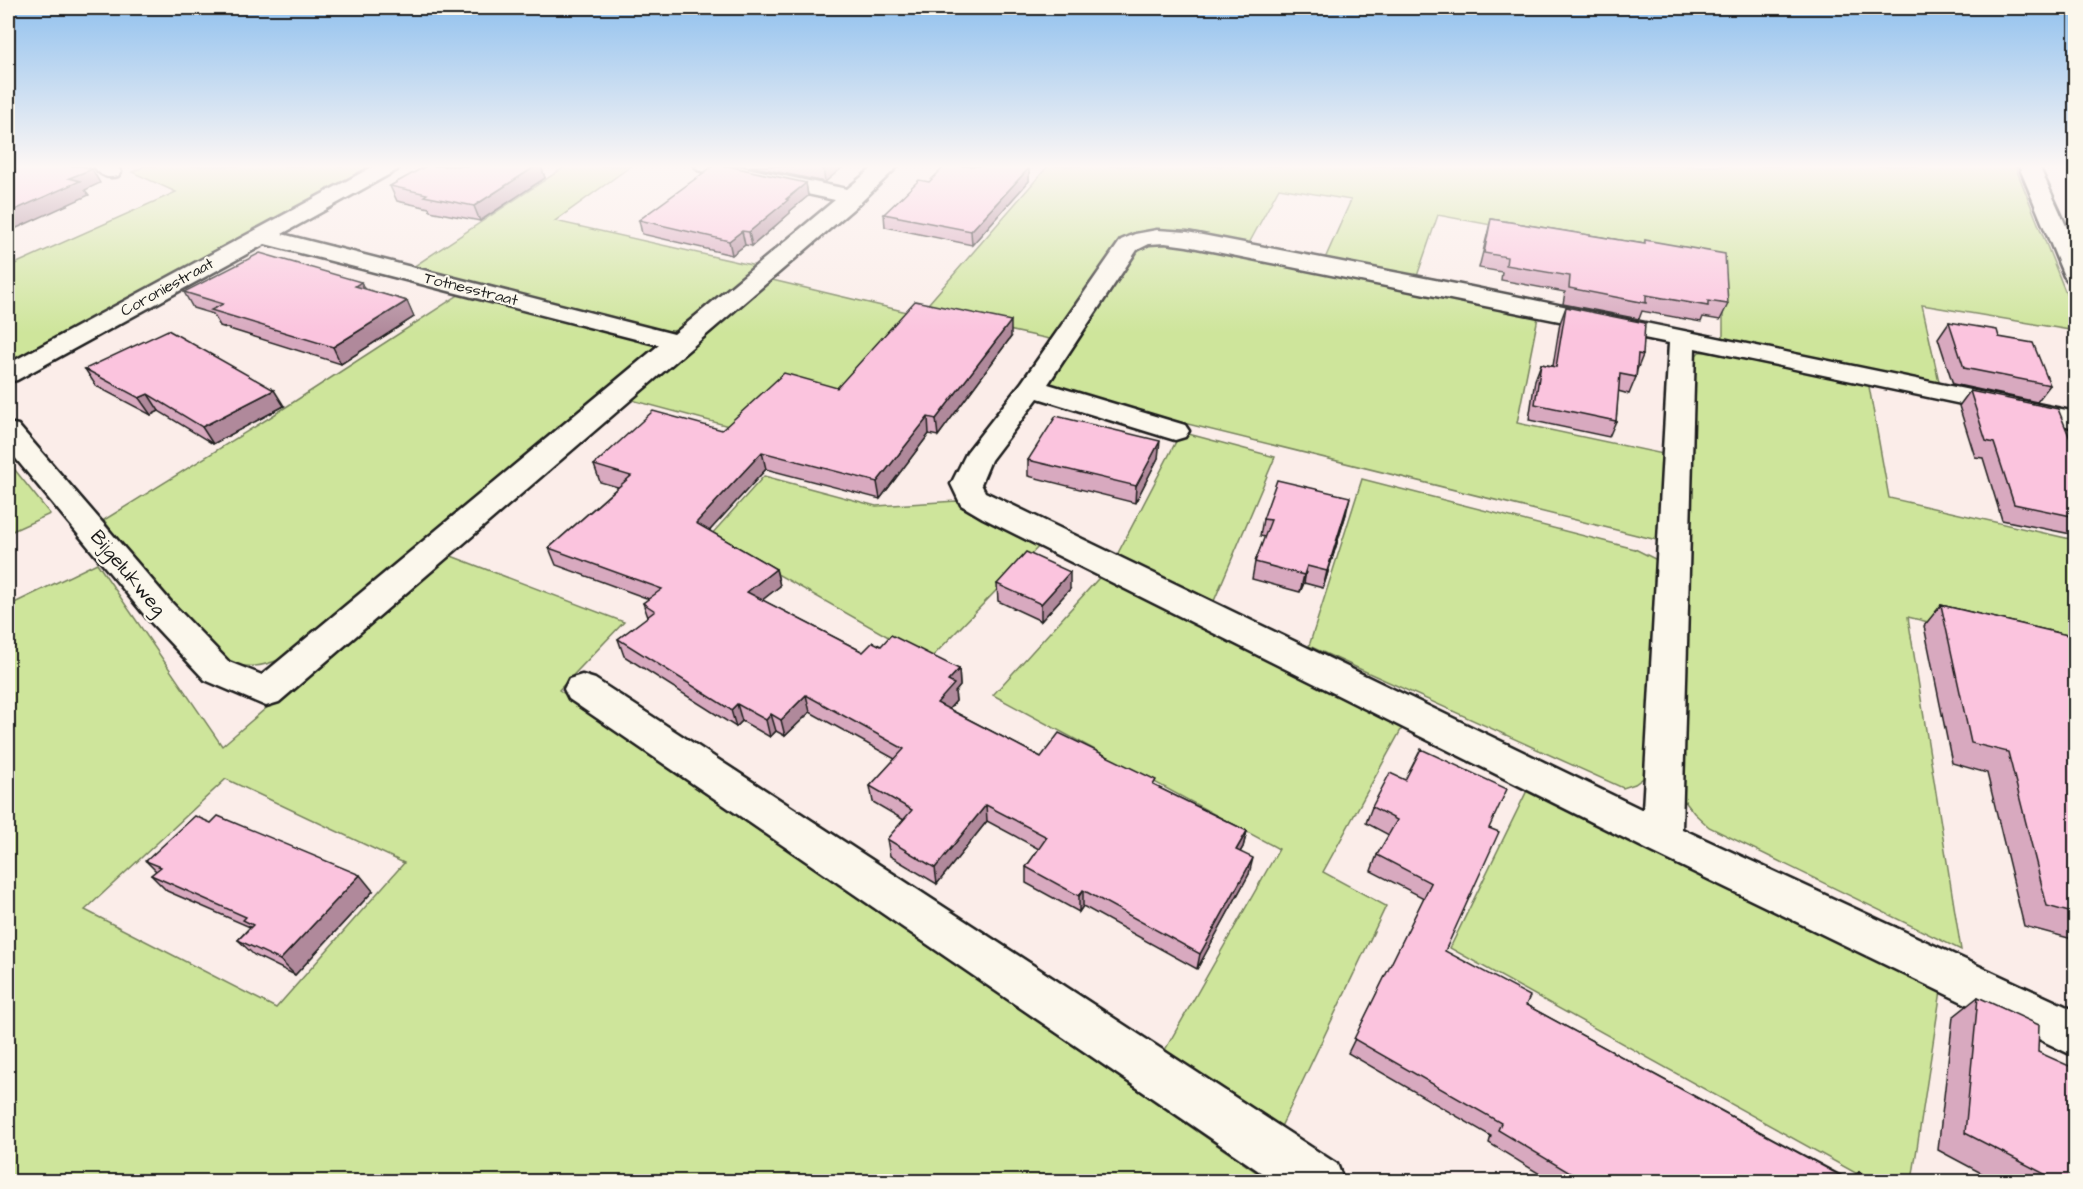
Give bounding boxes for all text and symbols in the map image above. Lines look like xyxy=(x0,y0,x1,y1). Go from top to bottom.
street label: Coroniestraat xyxy=(116,252,218,322)
street label: Totnesstraat xyxy=(422,267,521,311)
street label: Bijgelukweg xyxy=(83,524,172,623)

